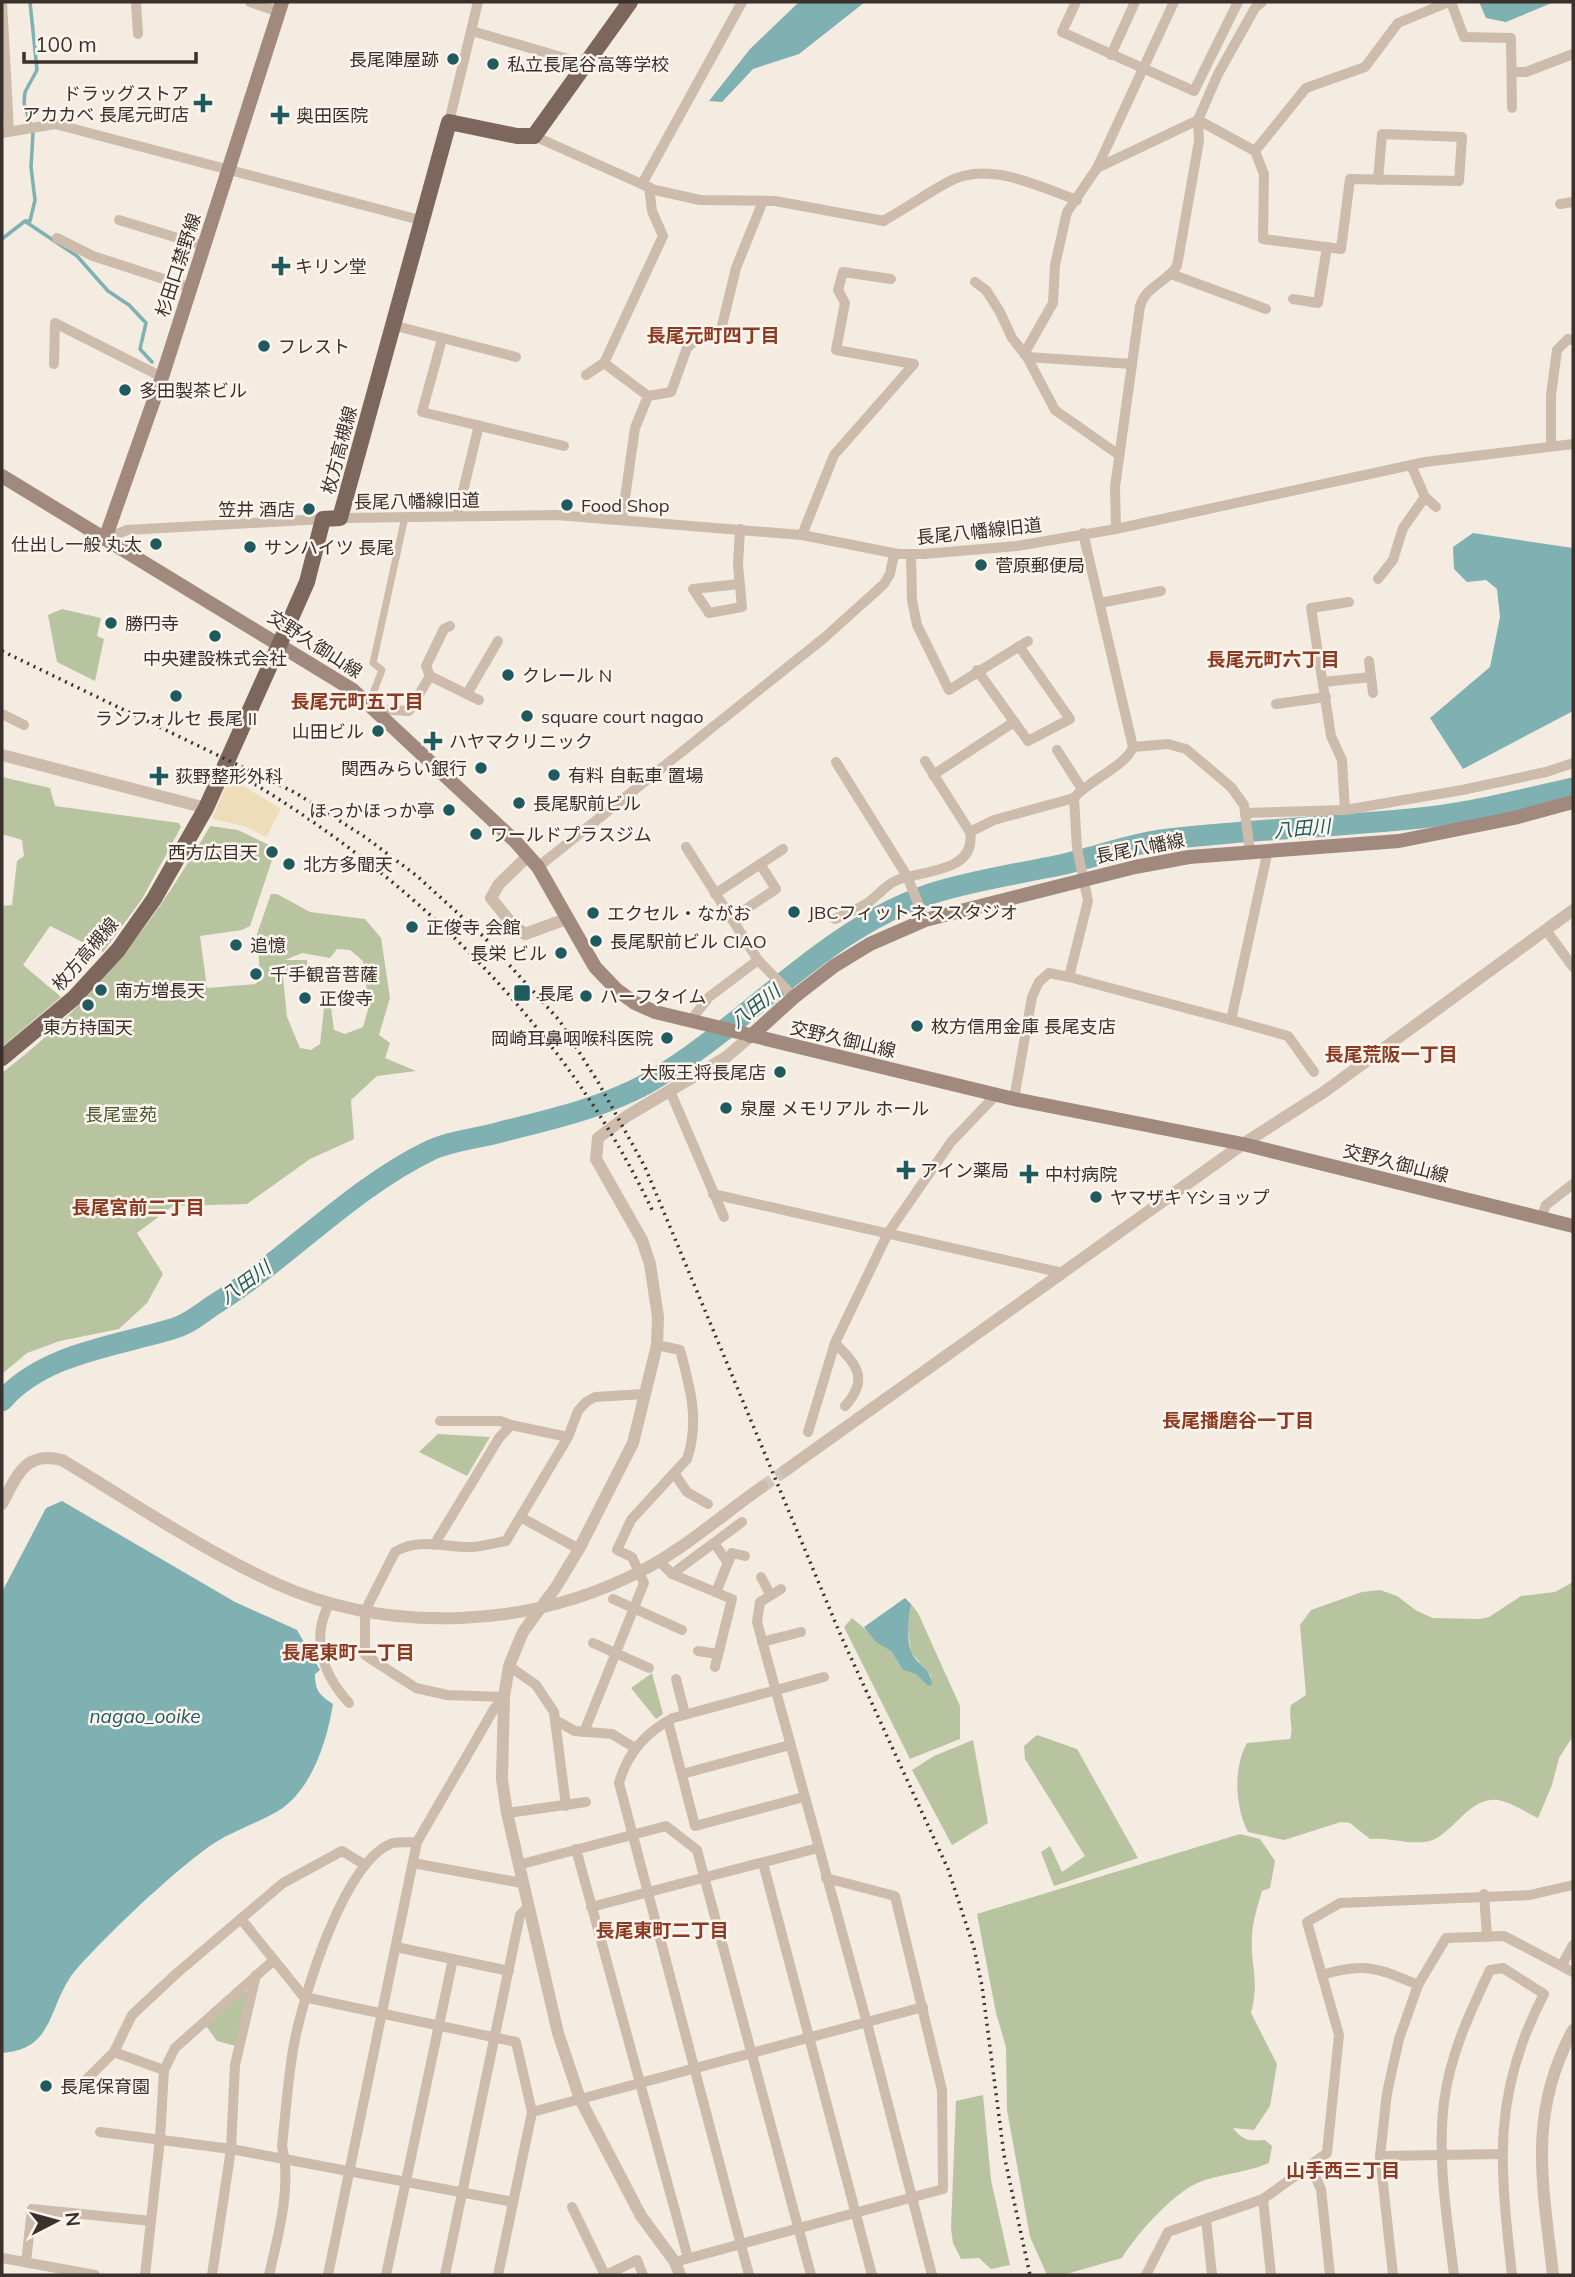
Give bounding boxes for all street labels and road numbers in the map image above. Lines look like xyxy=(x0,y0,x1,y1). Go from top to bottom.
street label: 杉田口禁野線 xyxy=(150,210,206,320)
street label: 枚方高槻線 xyxy=(316,404,362,496)
street label: 長尾八幡線旧道 xyxy=(354,488,480,514)
street label: 長尾八幡線旧道 xyxy=(915,513,1043,549)
street label: 交野久御山線 xyxy=(263,605,367,683)
street label: 長尾八幡線 xyxy=(1094,828,1186,868)
street label: 枚方高槻線 xyxy=(47,912,123,996)
street label: 交野久御山線 xyxy=(788,1016,898,1062)
street label: 交野久御山線 xyxy=(1341,1139,1451,1187)

